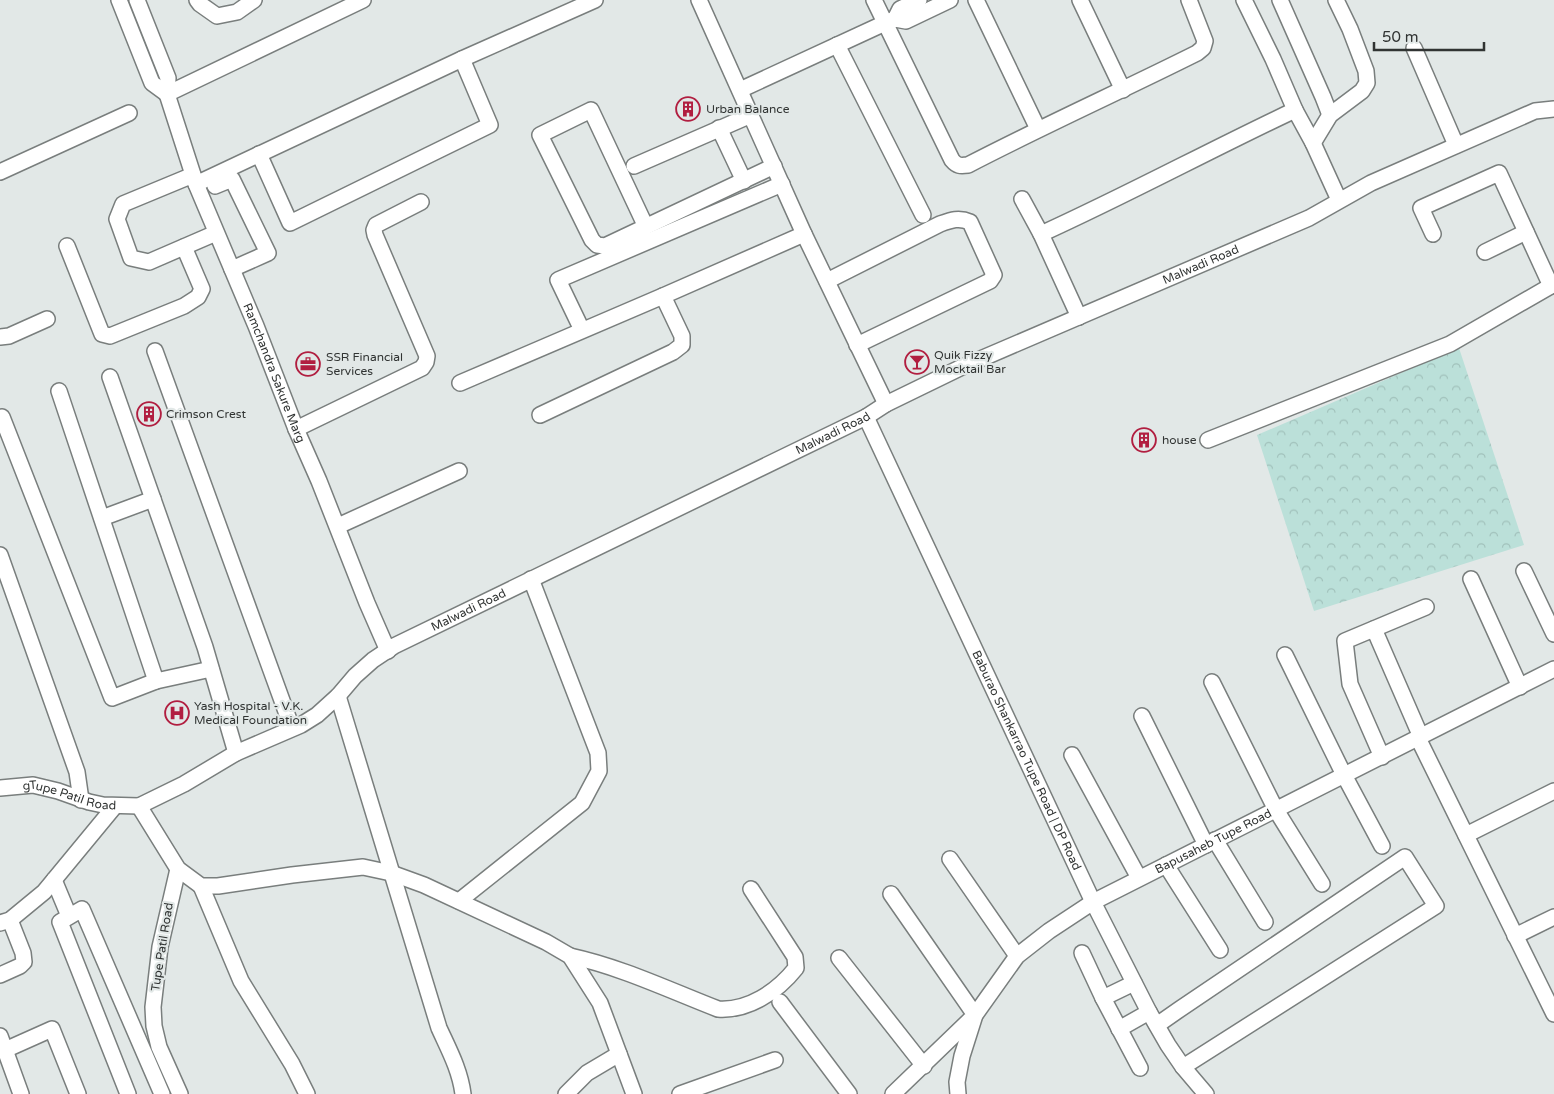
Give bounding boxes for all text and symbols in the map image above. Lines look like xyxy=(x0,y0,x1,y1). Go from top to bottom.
scale bar xyxy=(1374,20,1484,52)
text: 50 m xyxy=(1382,28,1419,46)
building icon: Urban Balance xyxy=(675,96,701,122)
place label: Urban Balance xyxy=(706,102,790,116)
street label: Malwadi Road xyxy=(1161,242,1241,287)
street label: Ramchandra Sakure Marg xyxy=(240,301,308,445)
place label: Quik Fizzy Mocktail Bar xyxy=(934,348,1006,376)
bar icon: Quik Fizzy Mocktail Bar xyxy=(904,349,930,375)
place label: SSR Financial Services xyxy=(326,350,403,378)
office icon: SSR Financial Services xyxy=(295,351,321,377)
building icon: Crimson Crest xyxy=(136,401,162,427)
place label: Crimson Crest xyxy=(166,407,247,421)
street label: Malwadi Road xyxy=(793,409,873,457)
building icon: house xyxy=(1131,427,1157,453)
place label: house xyxy=(1162,433,1197,447)
street label: Malwadi Road xyxy=(429,586,508,634)
street label: Baburao Shankarrao Tupe Road | DP Road xyxy=(969,648,1084,872)
place label: Yash Hospital - V.K. Medical Foundation xyxy=(194,699,307,727)
hospital icon: Yash Hospital - V.K. Medical Foundation xyxy=(164,700,190,726)
street label: gTupe Patil Road xyxy=(22,778,116,812)
street label: Bapusaheb Tupe Road xyxy=(1153,806,1274,877)
street label: Tupe Patil Road xyxy=(148,902,176,992)

